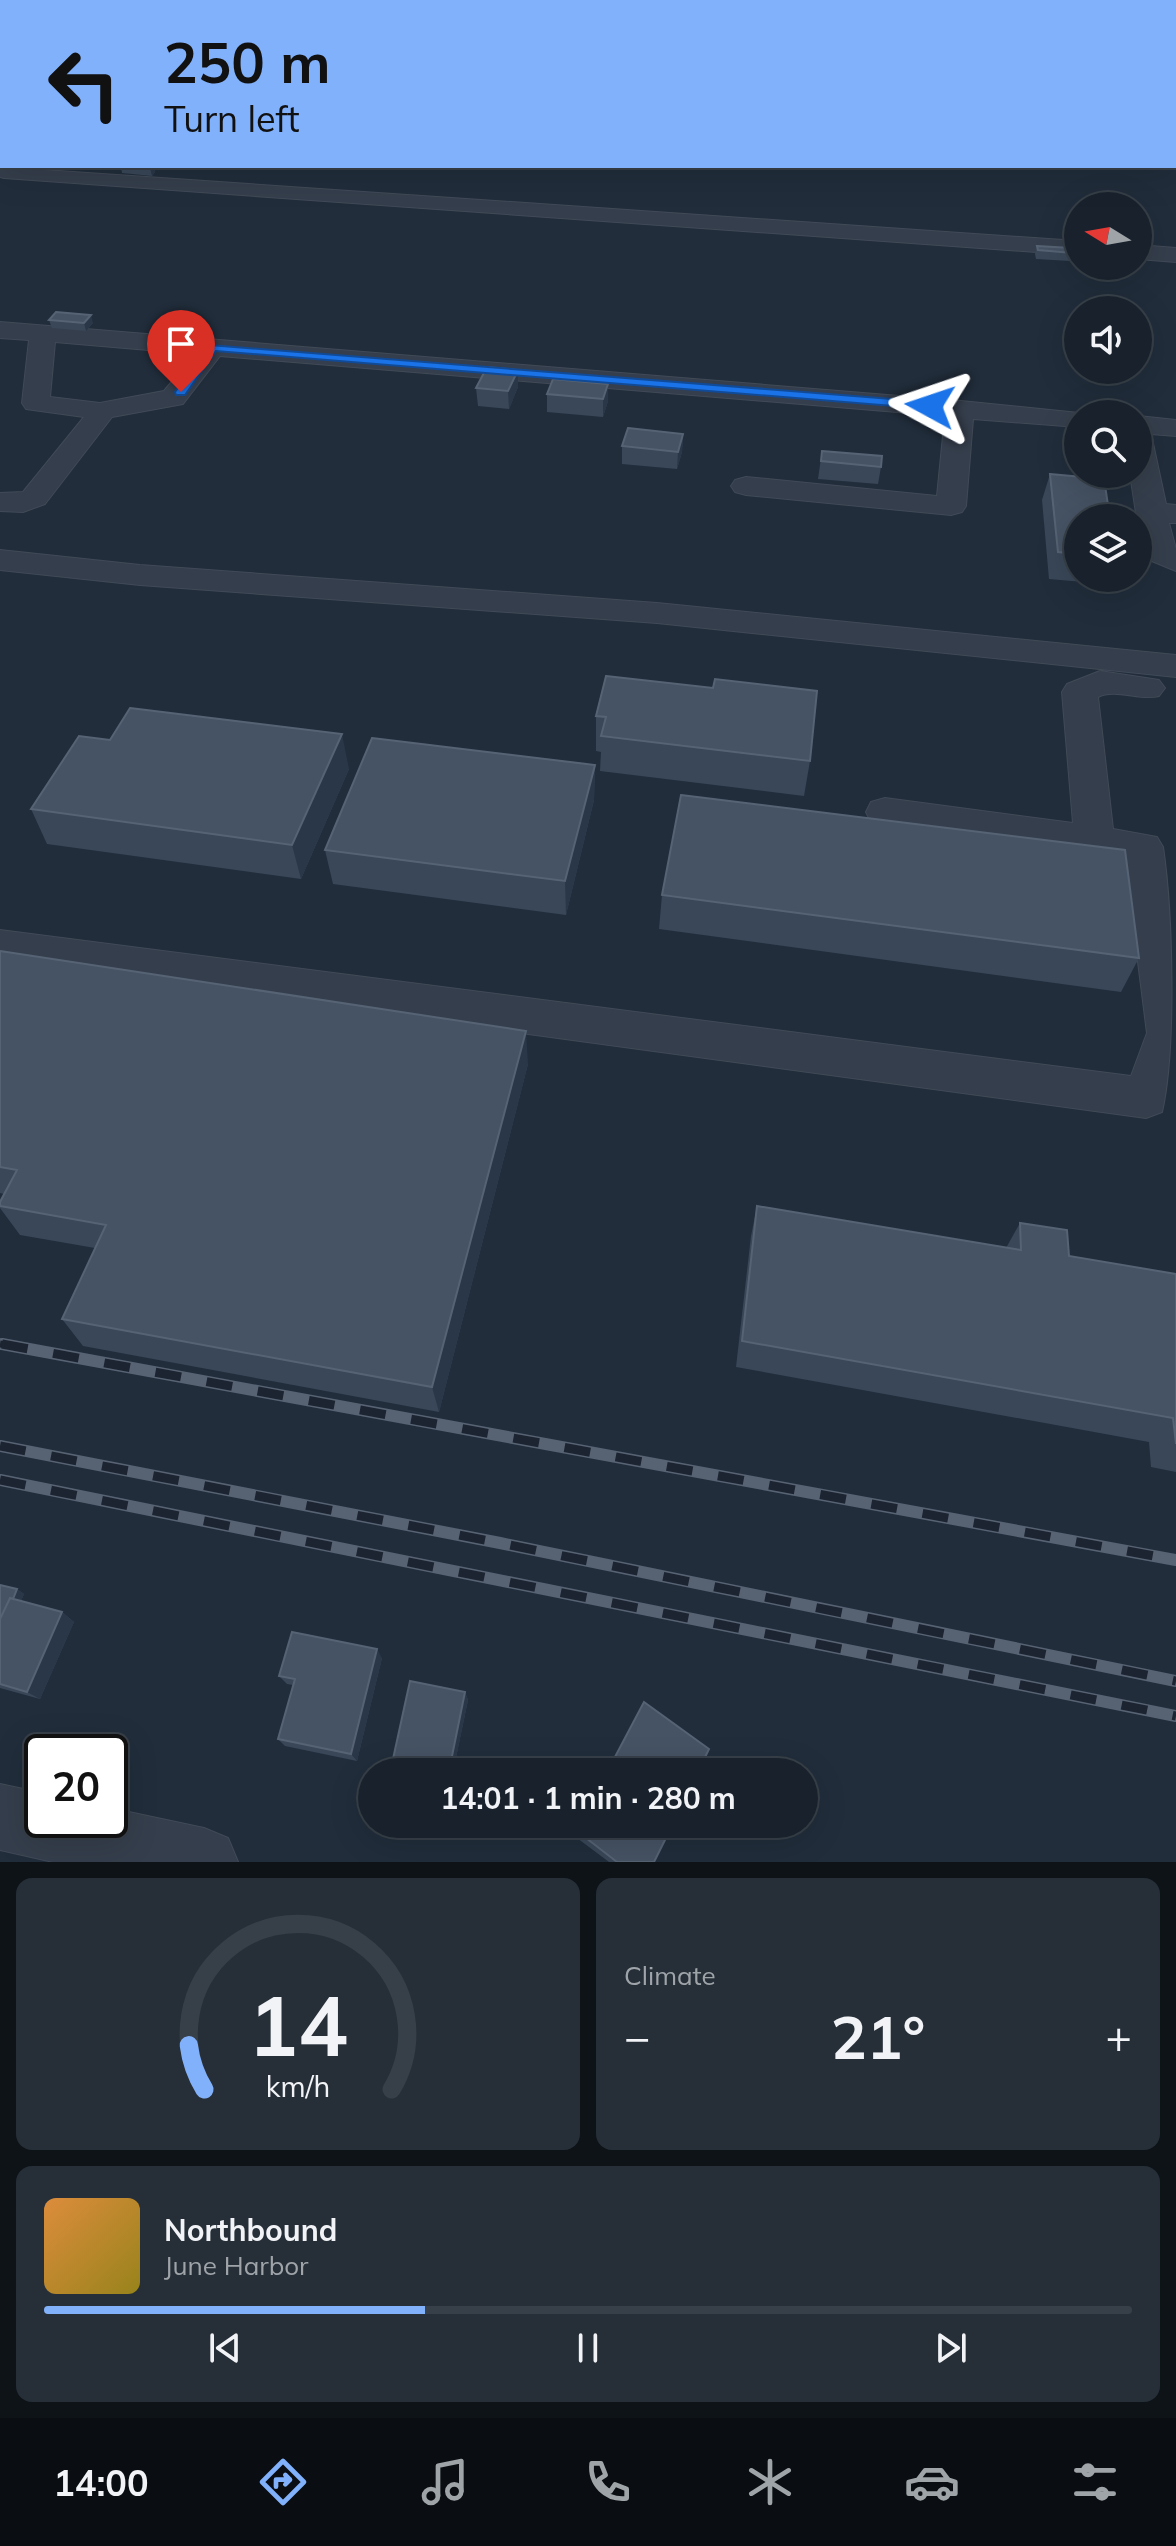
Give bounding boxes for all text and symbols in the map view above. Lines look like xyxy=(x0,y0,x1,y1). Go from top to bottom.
text: 250 m xyxy=(164,27,331,97)
icon: left xyxy=(32,32,136,136)
text: Turn left xyxy=(164,96,300,141)
north arrow xyxy=(1064,192,1152,280)
map controls xyxy=(1064,192,1152,592)
button: sound xyxy=(1064,296,1152,384)
pin xyxy=(147,310,215,392)
icon: arrive xyxy=(159,322,203,366)
position arrow xyxy=(888,364,972,448)
button: search xyxy=(1064,400,1152,488)
button: layers xyxy=(1064,504,1152,592)
speed limit sign: 20 xyxy=(24,1734,128,1838)
text: 14:01 · 1 min · 280 m xyxy=(440,1779,736,1817)
text: Climate xyxy=(624,1959,716,1992)
text: 14 xyxy=(248,1972,348,2077)
text: 21° xyxy=(831,1999,925,2074)
text: − xyxy=(624,2009,650,2064)
text: + xyxy=(1106,2009,1132,2064)
text: km/h xyxy=(266,2068,330,2104)
text: Northbound xyxy=(164,2211,337,2249)
text: June Harbor xyxy=(164,2249,309,2282)
icon: previous xyxy=(203,2326,247,2370)
icon: pause xyxy=(566,2326,610,2370)
icon: next xyxy=(929,2326,973,2370)
icon: directions xyxy=(255,2454,311,2510)
icon: music xyxy=(417,2454,473,2510)
icon: phone xyxy=(580,2454,636,2510)
icon: climate xyxy=(742,2454,798,2510)
icon: car xyxy=(904,2454,960,2510)
icon: filters xyxy=(1067,2454,1123,2510)
text: 14:00 xyxy=(53,2460,149,2505)

